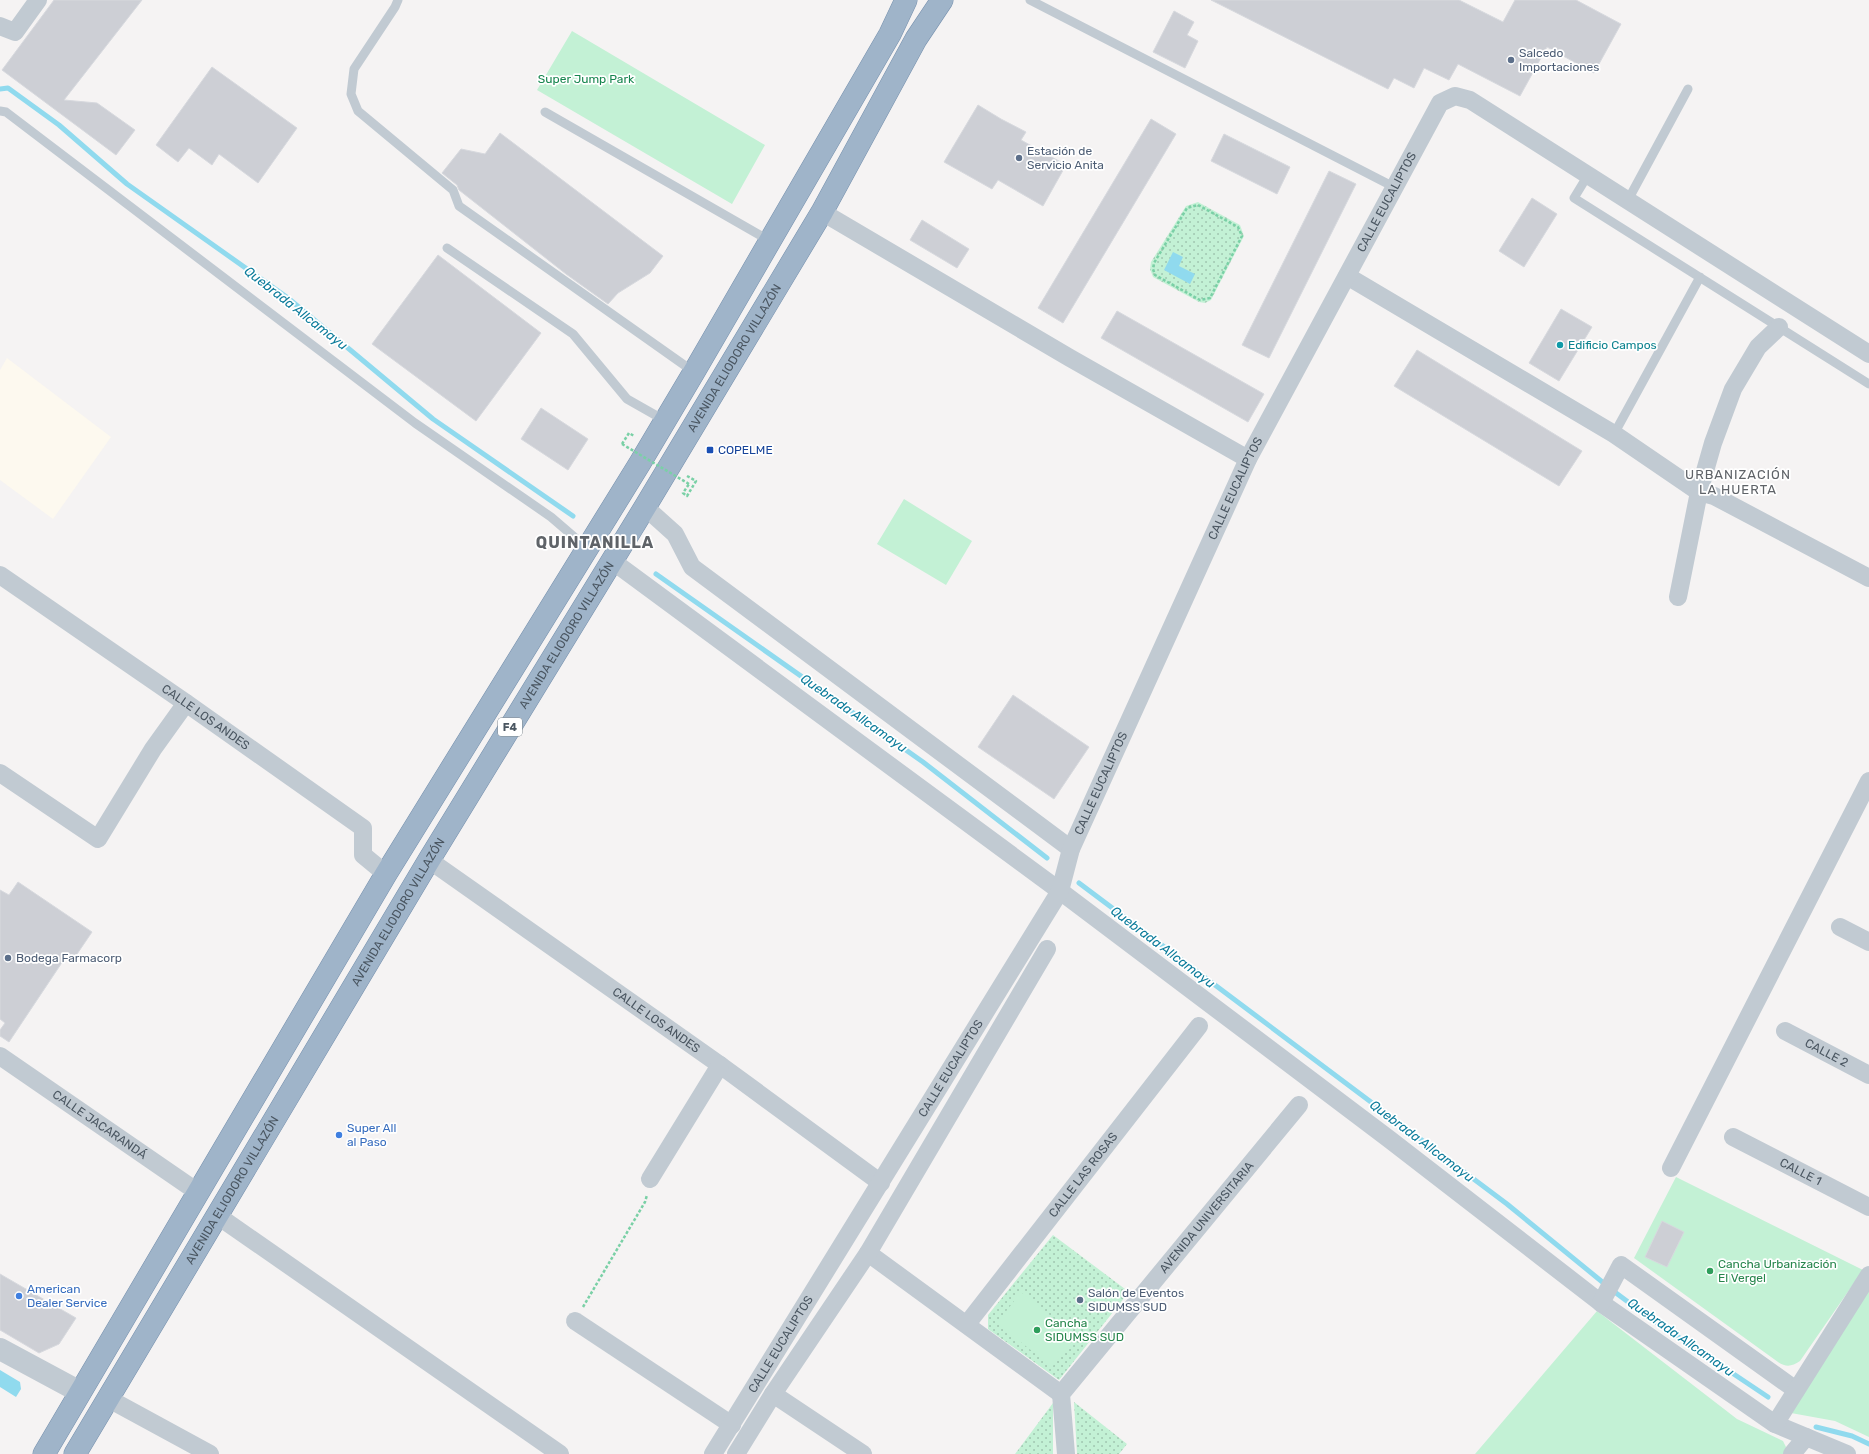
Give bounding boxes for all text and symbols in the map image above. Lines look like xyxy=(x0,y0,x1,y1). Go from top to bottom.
place label: Salcedo Importaciones xyxy=(1519,46,1599,74)
marker: Salcedo Importaciones xyxy=(1506,55,1516,65)
park label: Super Jump Park xyxy=(538,72,635,86)
place label: Estación de Servicio Anita xyxy=(1027,144,1104,172)
street label: CALLE EUCALIPTOS xyxy=(1354,150,1419,254)
marker: Estación de Servicio Anita xyxy=(1014,153,1024,163)
water label: Quebrada Allcamayu xyxy=(242,263,351,353)
street label: AVENIDA ELIODORO VILLAZÓN xyxy=(685,282,784,435)
place label: Edificio Campos xyxy=(1568,338,1657,352)
marker: Edificio Campos xyxy=(1555,340,1565,350)
street label: CALLE EUCALIPTOS xyxy=(1205,435,1265,542)
place label: COPELME xyxy=(718,443,773,457)
marker: COPELME xyxy=(705,445,715,455)
district label: URBANIZACIÓN LA HUERTA xyxy=(1685,467,1791,497)
district label: QUINTANILLA xyxy=(536,533,654,552)
street label: AVENIDA ELIODORO VILLAZÓN xyxy=(516,559,617,711)
water label: Quebrada Allcamayu xyxy=(798,671,910,756)
street label: CALLE LOS ANDES xyxy=(159,681,252,753)
road number: F4 xyxy=(498,718,522,736)
street label: CALLE EUCALIPTOS xyxy=(1071,730,1130,837)
street label: AVENIDA ELIODORO VILLAZÓN xyxy=(349,835,448,988)
water label: Quebrada Allcamayu xyxy=(1108,903,1218,991)
place label: Bodega Farmacorp xyxy=(16,951,122,965)
marker: Bodega Farmacorp xyxy=(3,953,13,963)
street label: CALLE LOS ANDES xyxy=(610,984,703,1056)
street label: CALLE EUCALIPTOS xyxy=(915,1017,986,1120)
street label: CALLE 2 xyxy=(1803,1036,1851,1070)
street label: CALLE JACARANDÁ xyxy=(50,1087,150,1162)
water label: Quebrada Allcamayu xyxy=(1367,1097,1477,1185)
street label: AVENIDA ELIODORO VILLAZÓN xyxy=(183,1114,282,1267)
place label: Super All al Paso xyxy=(347,1121,396,1149)
marker: Super All al Paso xyxy=(334,1130,344,1140)
street label: CALLE LAS ROSAS xyxy=(1046,1130,1120,1220)
street label: CALLE 1 xyxy=(1777,1155,1824,1188)
street label: AVENIDA UNIVERSITARIA xyxy=(1156,1159,1256,1276)
place label: Cancha Urbanización El Vergel xyxy=(1718,1257,1837,1285)
marker: Cancha Urbanización El Vergel xyxy=(1705,1266,1715,1276)
place label: American Dealer Service xyxy=(27,1282,107,1310)
place label: Salón de Eventos SIDUMSS SUD xyxy=(1088,1286,1184,1314)
marker: American Dealer Service xyxy=(14,1291,24,1301)
street label: CALLE EUCALIPTOS xyxy=(745,1293,816,1395)
marker: Salón de Eventos SIDUMSS SUD xyxy=(1075,1295,1085,1305)
water label: Quebrada Allcamayu xyxy=(1625,1295,1737,1380)
place label: Cancha SIDUMSS SUD xyxy=(1045,1316,1124,1344)
marker: Cancha SIDUMSS SUD xyxy=(1032,1325,1042,1335)

